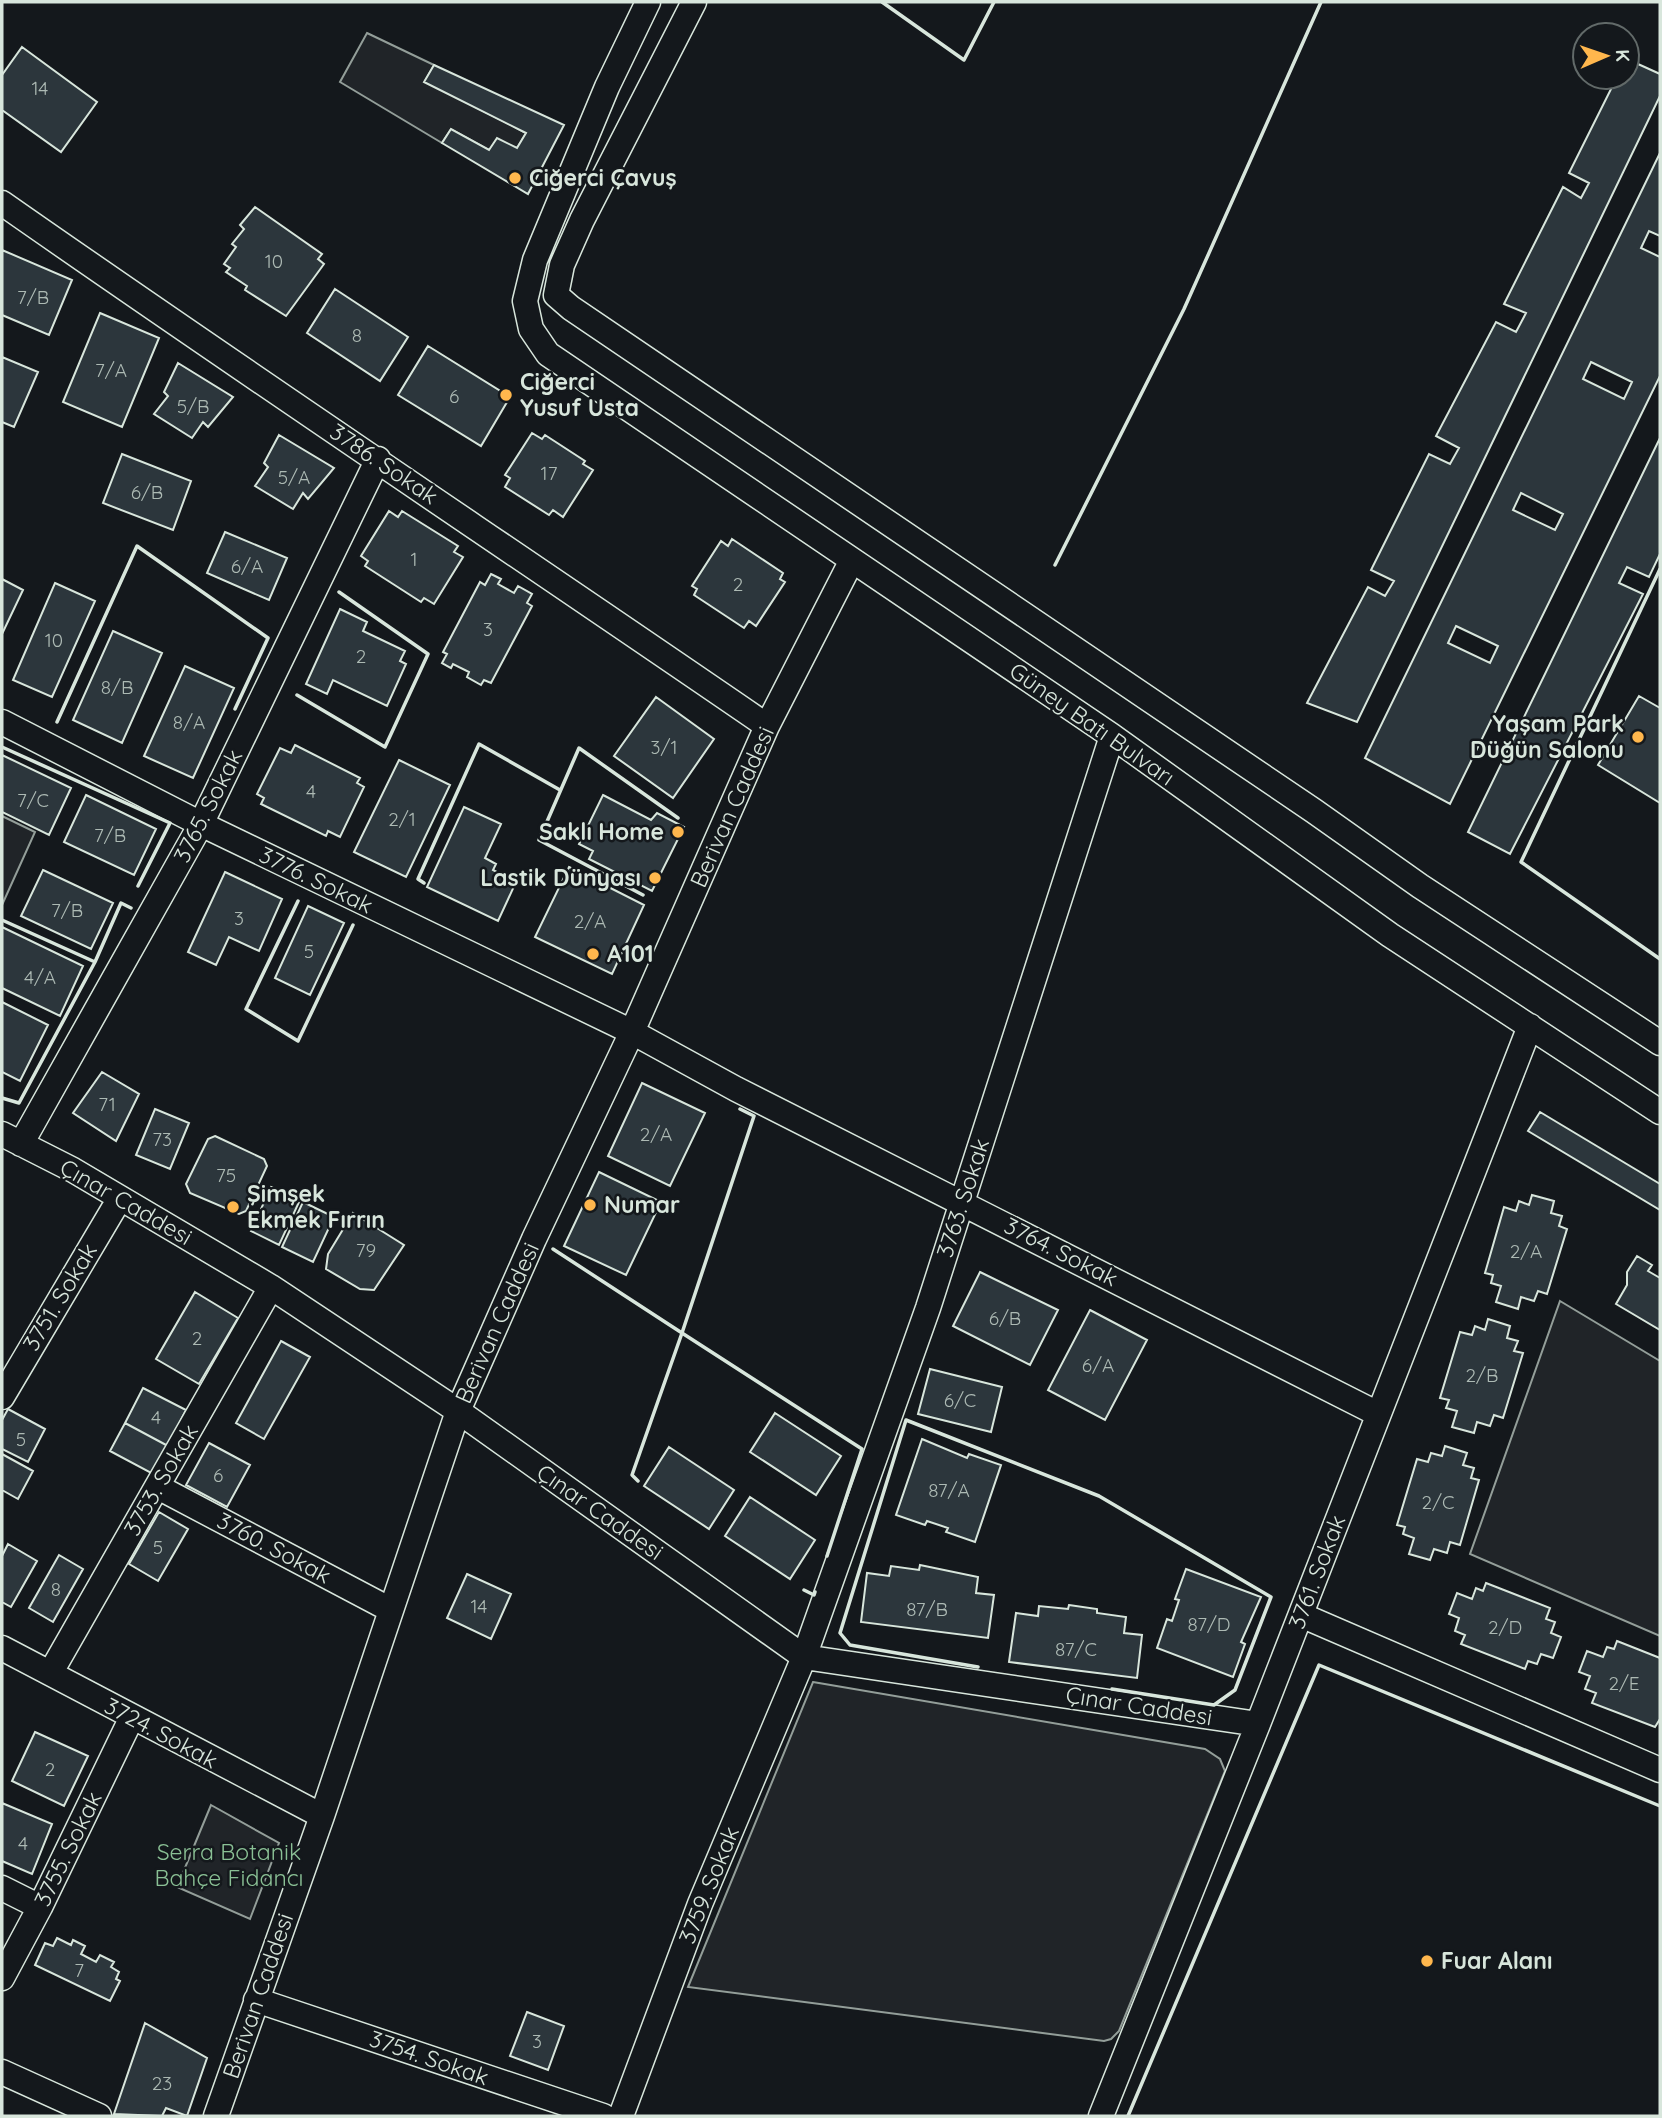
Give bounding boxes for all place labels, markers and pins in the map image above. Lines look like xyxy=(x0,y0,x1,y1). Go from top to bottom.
place label: Ciğerci Çavuş xyxy=(529,163,677,192)
marker: Ciğerci Çavuş xyxy=(507,170,523,186)
place label: Ciğerci Yusuf Usta xyxy=(520,367,639,422)
marker: Ciğerci Yusuf Usta xyxy=(498,387,514,403)
place label: Yaşam Park Düğün Salonu xyxy=(1470,709,1624,764)
marker: Yaşam Park Düğün Salonu xyxy=(1630,729,1646,745)
place label: Saklı Home xyxy=(539,817,664,846)
marker: Saklı Home xyxy=(670,824,686,840)
place label: Lastik Dünyası xyxy=(480,863,641,892)
marker: Lastik Dünyası xyxy=(647,870,663,886)
place label: A101 xyxy=(607,939,654,968)
marker: A101 xyxy=(585,946,601,962)
place label: Şimşek Ekmek Fırrın xyxy=(247,1179,385,1234)
place label: Numar xyxy=(604,1190,680,1219)
marker: Numar xyxy=(582,1197,598,1213)
marker: Şimşek Ekmek Fırrın xyxy=(225,1199,241,1215)
place label: Fuar Alanı xyxy=(1441,1946,1552,1975)
marker: Fuar Alanı xyxy=(1419,1953,1435,1969)

